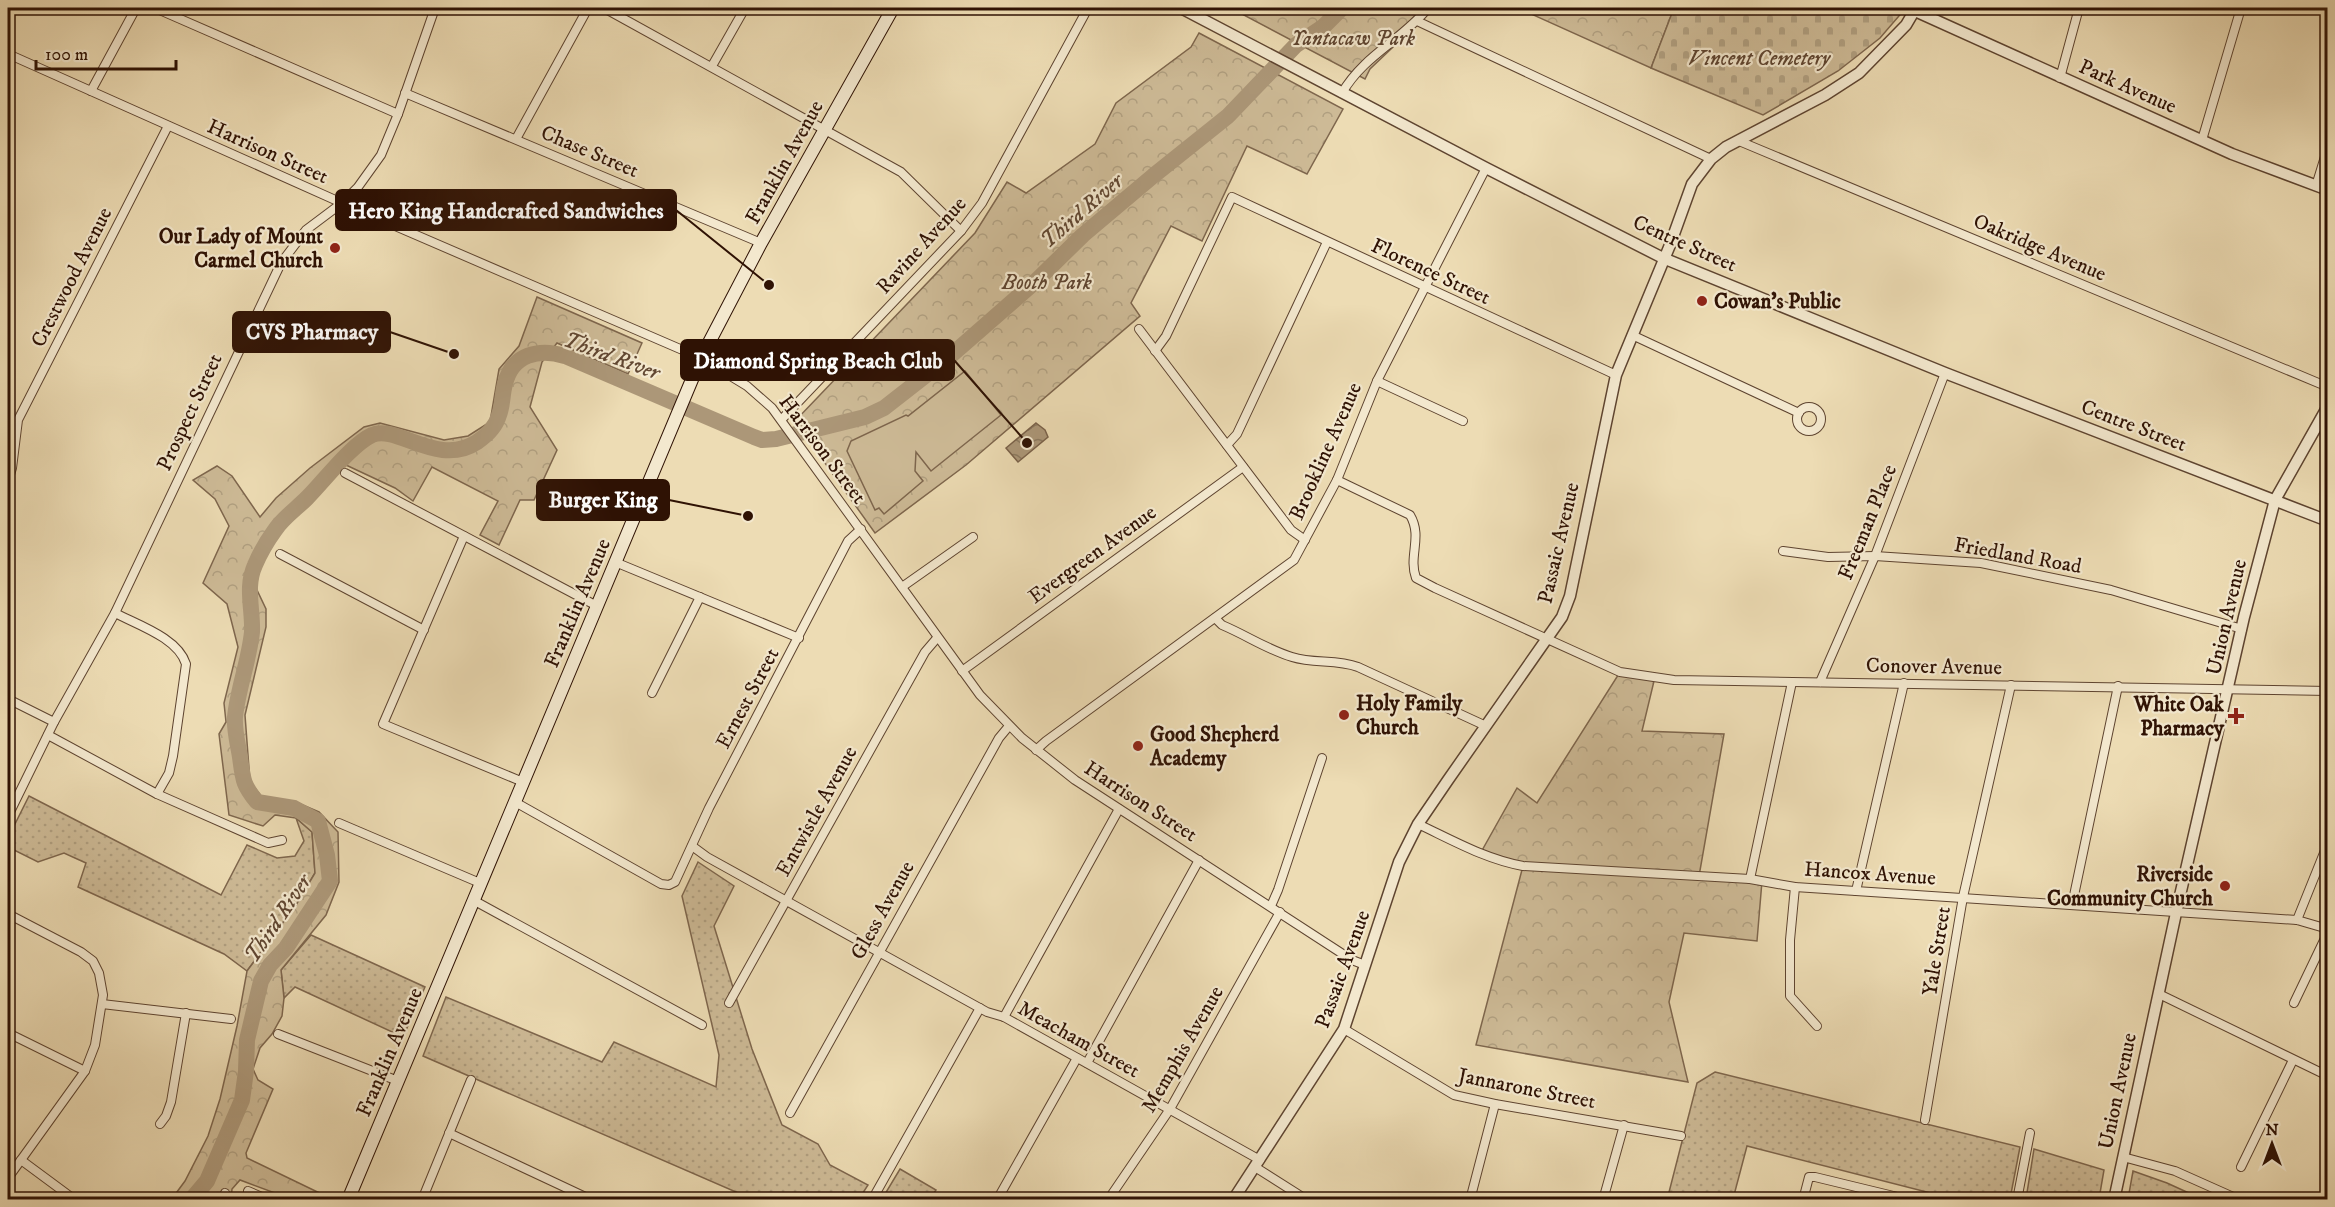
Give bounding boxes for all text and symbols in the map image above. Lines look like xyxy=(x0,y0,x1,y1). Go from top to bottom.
park label: Yantacaw Park xyxy=(1291,26,1415,52)
scale bar xyxy=(36,33,176,71)
text: 100 m xyxy=(45,44,88,66)
park label: Vincent Cemetery xyxy=(1688,46,1832,72)
street label: Park Avenue xyxy=(2075,54,2181,120)
street label: Franklin Avenue xyxy=(740,96,830,229)
street label: Harrison Street xyxy=(203,114,332,190)
street label: Chase Street xyxy=(537,120,643,184)
water label: Third River xyxy=(1035,167,1130,254)
callout: Hero King Handcrafted Sandwiches xyxy=(336,190,676,230)
street label: Ravine Avenue xyxy=(871,191,972,300)
text: Hero King Handcrafted Sandwiches xyxy=(348,198,664,225)
street label: Crestwood Avenue xyxy=(25,203,118,352)
street label: Oakridge Avenue xyxy=(1969,208,2110,288)
street label: Centre Street xyxy=(1629,209,1741,278)
place label: Our Lady of Mount Carmel Church xyxy=(159,224,324,274)
street label: Florence Street xyxy=(1367,233,1495,311)
marker: Our Lady of Mount Carmel Church xyxy=(328,241,342,255)
park label: Booth Park xyxy=(1001,270,1092,296)
place label: Cowan's Public xyxy=(1714,289,1841,315)
marker: Cowan's Public xyxy=(1695,294,1709,308)
callout: CVS Pharmacy xyxy=(233,312,390,352)
text: CVS Pharmacy xyxy=(246,319,379,346)
water label: Third River xyxy=(560,327,665,387)
callout: Diamond Spring Beach Club xyxy=(681,340,954,380)
text: Diamond Spring Beach Club xyxy=(693,348,943,375)
street label: Prospect Street xyxy=(151,349,229,475)
street label: Brookline Avenue xyxy=(1284,378,1368,524)
street label: Harrison Street xyxy=(773,390,872,510)
street label: Centre Street xyxy=(2077,394,2190,458)
street label: Freeman Place xyxy=(1833,461,1903,584)
callout: Burger King xyxy=(537,480,669,520)
street label: Passaic Avenue xyxy=(1532,480,1586,606)
text: Burger King xyxy=(549,487,659,514)
street label: Evergreen Avenue xyxy=(1024,500,1162,610)
street label: Friedland Road xyxy=(1952,532,2084,580)
street label: Franklin Avenue xyxy=(539,535,617,672)
street label: Union Avenue xyxy=(2201,556,2253,678)
street label: Ernest Street xyxy=(711,643,785,753)
street label: Conover Avenue xyxy=(1866,653,2003,681)
place label: Holy Family Church xyxy=(1356,691,1463,741)
place label: White Oak Pharmacy xyxy=(2133,692,2225,742)
marker: Holy Family Church xyxy=(1337,708,1351,722)
marker: White Oak Pharmacy xyxy=(2229,709,2243,723)
place label: Good Shepherd Academy xyxy=(1149,722,1280,772)
marker: Good Shepherd Academy xyxy=(1131,739,1145,753)
street label: Entwistle Avenue xyxy=(770,742,864,881)
street label: Harrison Street xyxy=(1079,756,1202,848)
street label: Gless Avenue xyxy=(845,856,921,964)
street label: Hancox Avenue xyxy=(1803,856,1937,892)
place label: Riverside Community Church xyxy=(2047,862,2214,912)
water label: Third River xyxy=(239,868,319,968)
marker: Riverside Community Church xyxy=(2218,879,2232,893)
street label: Yale Street xyxy=(1917,904,1957,998)
street label: Passaic Avenue xyxy=(1310,907,1376,1032)
street label: Memphis Avenue xyxy=(1136,981,1230,1118)
street label: Franklin Avenue xyxy=(351,984,429,1121)
street label: Meacham Street xyxy=(1013,996,1144,1084)
street label: Union Avenue xyxy=(2093,1030,2143,1152)
street label: Jannarone Street xyxy=(1454,1063,1598,1115)
north arrow xyxy=(2242,1114,2302,1174)
text: N xyxy=(2265,1120,2279,1140)

